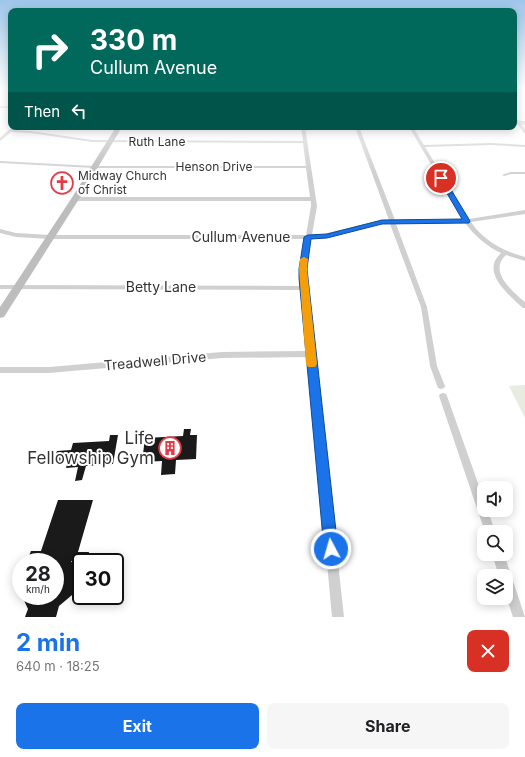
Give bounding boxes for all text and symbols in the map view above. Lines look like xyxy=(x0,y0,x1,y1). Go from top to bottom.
text: 330 m xyxy=(90,23,177,57)
icon: right xyxy=(24,24,76,76)
text: Cullum Avenue xyxy=(90,57,217,78)
icon: left xyxy=(68,100,90,122)
text: Then xyxy=(24,102,60,121)
street label: Ruth Lane xyxy=(129,134,185,149)
street label: Henson Drive xyxy=(176,159,252,174)
pin xyxy=(424,161,458,195)
icon: arrive xyxy=(430,167,452,189)
place label: Midway Church of Christ xyxy=(78,168,167,197)
church icon: Midway Church of Christ xyxy=(49,170,75,196)
street label: Cullum Avenue xyxy=(192,228,290,245)
street label: Betty Lane xyxy=(126,278,196,295)
street label: Treadwell Drive xyxy=(103,348,207,373)
place label: Life Fellowship Gym xyxy=(27,428,154,468)
building icon: Life Fellowship Gym xyxy=(157,435,183,461)
map controls xyxy=(477,481,513,605)
button: sound xyxy=(477,481,513,517)
button: search xyxy=(477,525,513,561)
position arrow xyxy=(310,528,352,570)
speed limit sign: 30 xyxy=(72,553,124,605)
text: 28 xyxy=(25,562,51,586)
button: layers xyxy=(477,569,513,605)
text: km/h xyxy=(26,583,50,595)
text: 2 min xyxy=(16,628,80,657)
button: close xyxy=(467,630,509,672)
text: 640 m · 18:25 xyxy=(16,658,100,674)
button: Exit xyxy=(16,703,259,749)
button: Share xyxy=(267,703,509,749)

